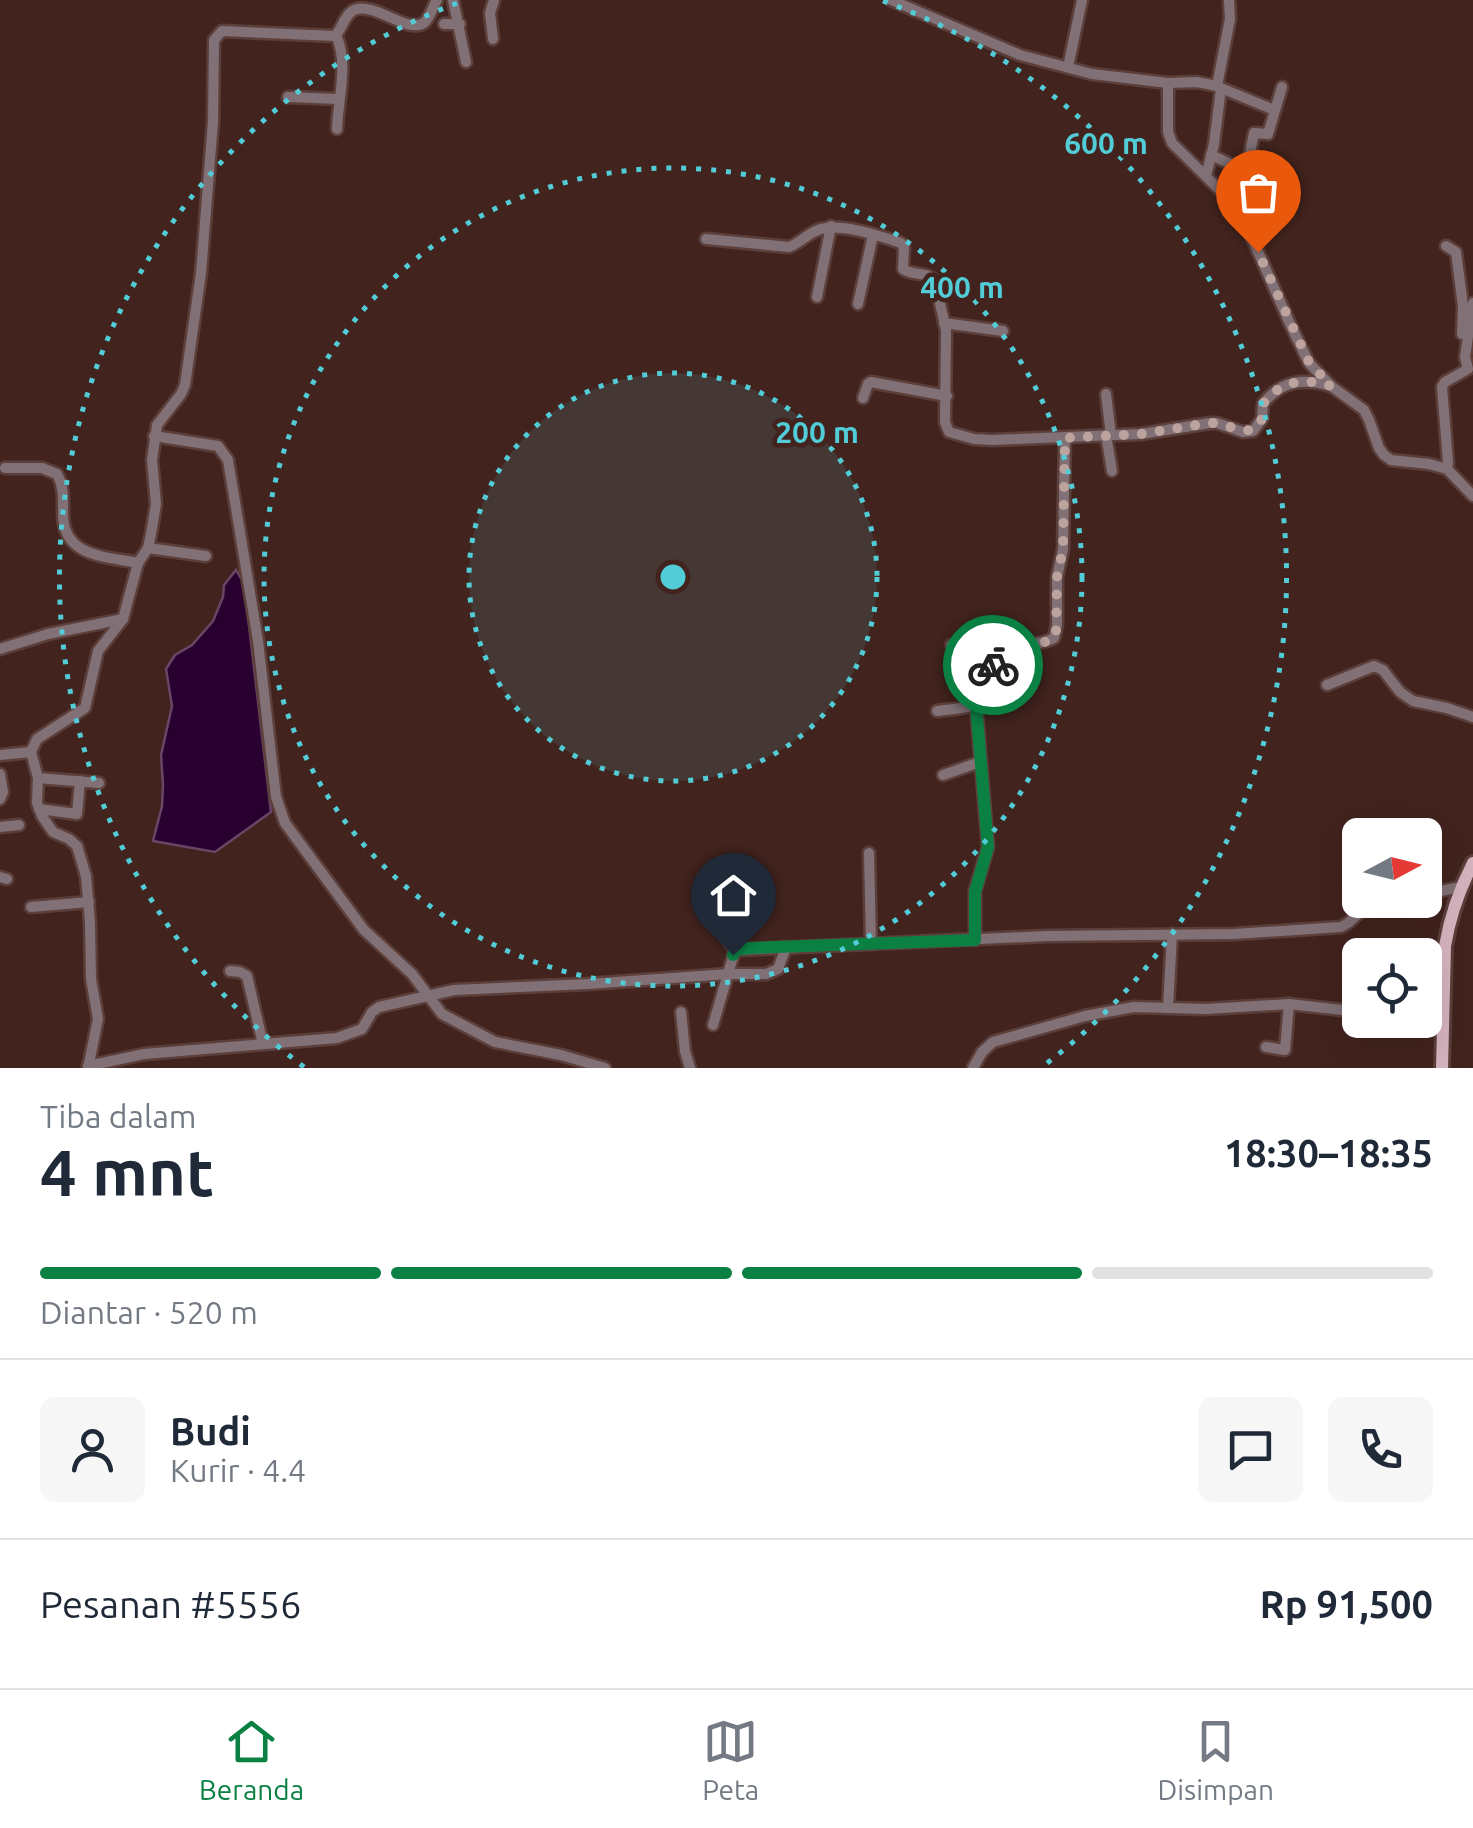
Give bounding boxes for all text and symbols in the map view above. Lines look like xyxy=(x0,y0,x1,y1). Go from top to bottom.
text: 600 m xyxy=(1064,126,1148,160)
pin xyxy=(1216,150,1301,253)
icon: bag xyxy=(1231,165,1286,220)
text: 400 m xyxy=(920,270,1004,304)
text: 200 m xyxy=(775,415,859,449)
centre of rings xyxy=(655,559,691,595)
courier xyxy=(943,615,1043,715)
icon: bike xyxy=(966,638,1021,693)
north arrow xyxy=(1342,818,1442,918)
map controls xyxy=(1342,818,1442,1038)
pin xyxy=(691,853,776,956)
icon: home xyxy=(706,868,761,923)
button: locate xyxy=(1342,938,1442,1038)
text: Tiba dalam xyxy=(40,1098,196,1134)
text: 18:30–18:35 xyxy=(1224,1132,1433,1174)
text: 4 mnt xyxy=(40,1135,214,1208)
text: Diantar · 520 m xyxy=(40,1294,258,1330)
button: person xyxy=(40,1397,145,1502)
button: chat xyxy=(1198,1397,1303,1502)
button: phone xyxy=(1328,1397,1433,1502)
text: Budi xyxy=(170,1410,251,1452)
text: Kurir · 4.4 xyxy=(170,1452,306,1488)
text: Pesanan #5556 xyxy=(40,1583,301,1625)
text: Rp 91,500 xyxy=(1260,1583,1433,1625)
tab: Beranda xyxy=(199,1714,304,1805)
tab: Peta xyxy=(702,1714,759,1805)
tab: Disimpan xyxy=(1157,1714,1274,1805)

